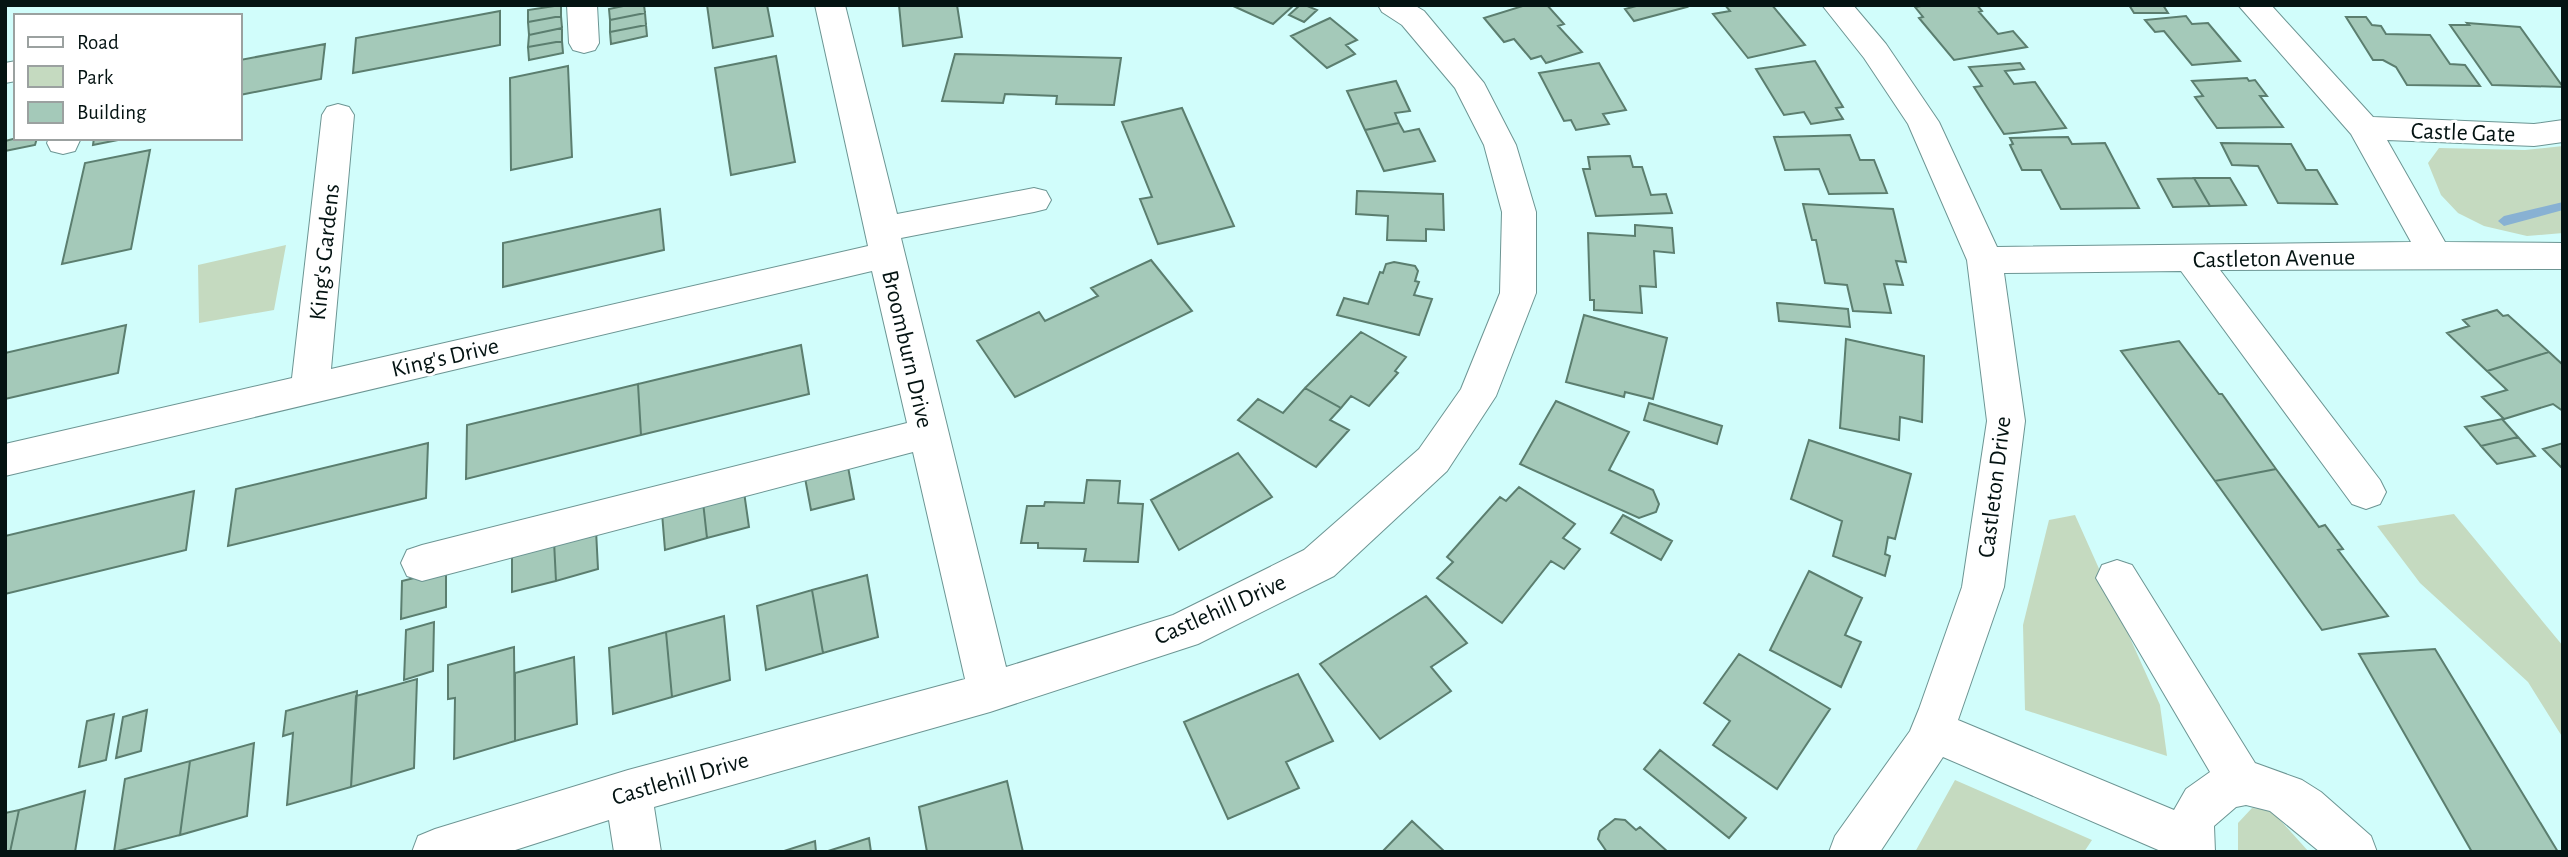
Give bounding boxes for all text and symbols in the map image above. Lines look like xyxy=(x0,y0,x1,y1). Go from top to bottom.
legend xyxy=(14,14,242,140)
text: Road xyxy=(77,32,119,53)
text: Park xyxy=(77,67,114,88)
text: Building xyxy=(77,102,147,123)
street label: Castle Gate xyxy=(2410,119,2516,147)
street label: King's Gardens xyxy=(306,183,344,321)
street label: Castleton Avenue xyxy=(2193,246,2355,272)
street label: Broomburn Drive xyxy=(877,268,937,430)
street label: King's Drive xyxy=(389,334,501,382)
street label: Castleton Drive xyxy=(1974,415,2016,559)
street label: Castlehill Drive xyxy=(1151,570,1290,650)
street label: Castlehill Drive xyxy=(609,748,751,810)

